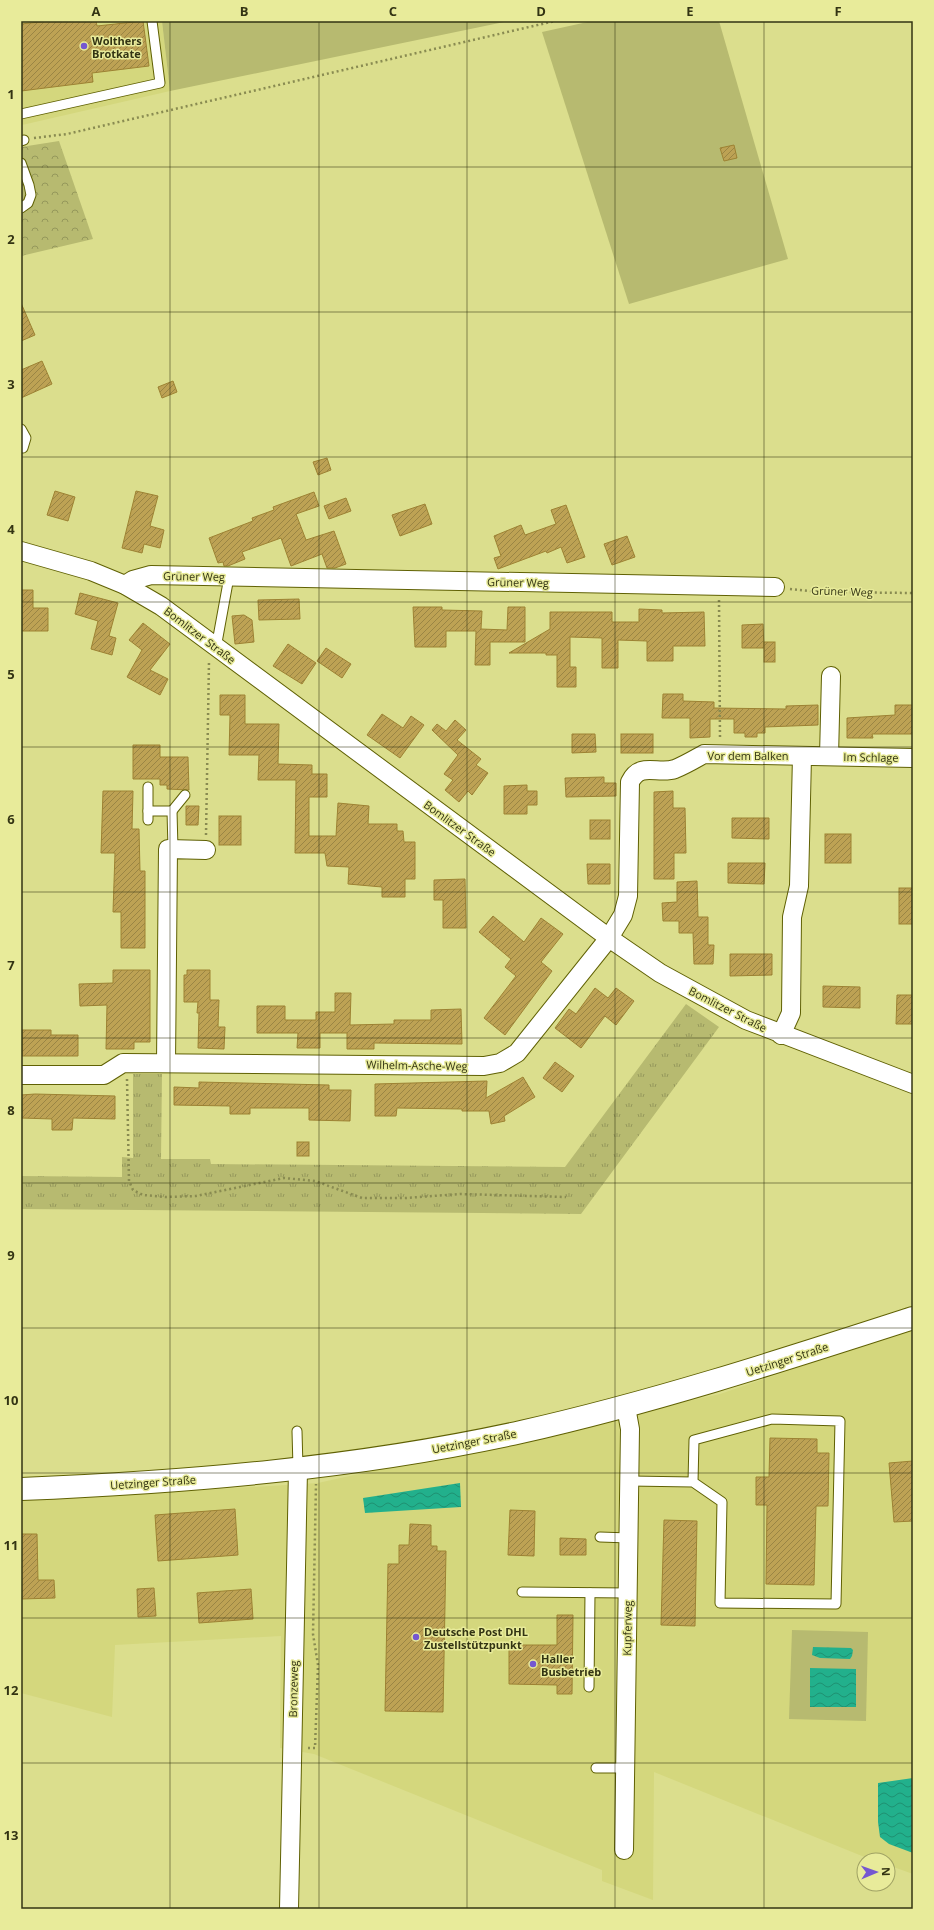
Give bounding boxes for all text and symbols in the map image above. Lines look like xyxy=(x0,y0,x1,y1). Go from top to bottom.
text: A xyxy=(92,2,101,20)
text: B xyxy=(240,2,249,20)
text: C xyxy=(389,2,397,20)
text: D xyxy=(536,2,546,20)
text: E xyxy=(686,2,694,20)
text: F xyxy=(834,2,842,20)
place label: Wolthers Brotkate xyxy=(92,33,142,61)
marker: Wolthers Brotkate xyxy=(79,41,89,51)
text: 1 xyxy=(7,85,15,103)
text: 2 xyxy=(7,230,15,248)
text: 3 xyxy=(7,375,15,393)
text: 4 xyxy=(7,520,15,538)
street label: Grüner Weg xyxy=(163,568,225,584)
street label: Grüner Weg xyxy=(487,574,549,590)
street label: Grüner Weg xyxy=(811,582,873,600)
street label: Bomlitzer Straße xyxy=(161,603,239,667)
text: 5 xyxy=(7,665,15,683)
street label: Vor dem Balken xyxy=(707,748,789,763)
street label: Im Schlage xyxy=(843,749,899,765)
street label: Bomlitzer Straße xyxy=(421,797,499,859)
text: 6 xyxy=(7,810,15,828)
text: 7 xyxy=(7,956,15,974)
street label: Bomlitzer Straße xyxy=(686,983,770,1035)
street label: Wilhelm-Asche-Weg xyxy=(366,1057,468,1073)
text: 8 xyxy=(7,1101,15,1119)
text: 9 xyxy=(7,1246,15,1264)
street label: Uetzinger Straße xyxy=(744,1339,830,1379)
text: 10 xyxy=(4,1391,18,1409)
street label: Uetzinger Straße xyxy=(430,1425,518,1457)
street label: Uetzinger Straße xyxy=(110,1472,196,1492)
text: 11 xyxy=(4,1536,18,1554)
street label: Kupferweg xyxy=(619,1600,635,1656)
place label: Deutsche Post DHL Zustellstützpunkt xyxy=(424,1624,528,1652)
marker: Deutsche Post DHL Zustellstützpunkt xyxy=(411,1632,421,1642)
place label: Haller Busbetrieb xyxy=(541,1651,601,1679)
marker: Haller Busbetrieb xyxy=(528,1659,538,1669)
street label: Bronzeweg xyxy=(285,1660,301,1718)
text: 12 xyxy=(4,1681,19,1699)
text: 13 xyxy=(4,1826,18,1844)
north arrow xyxy=(856,1852,896,1892)
text: N xyxy=(879,1867,894,1876)

